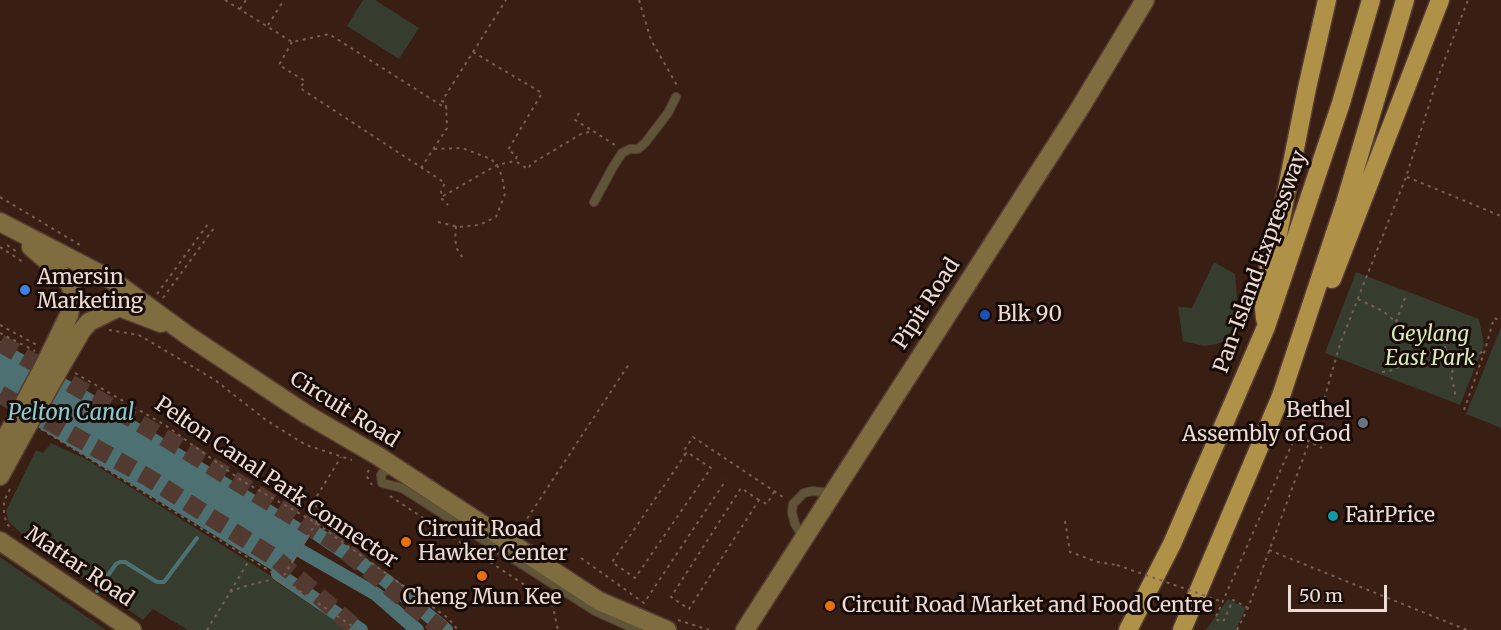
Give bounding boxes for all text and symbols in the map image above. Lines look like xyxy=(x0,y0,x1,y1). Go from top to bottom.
street label: Pan-Island Expressway xyxy=(1209,147,1313,377)
street label: Pipit Road xyxy=(888,254,966,354)
place label: Amersin Marketing xyxy=(37,265,143,315)
marker: Amersin Marketing xyxy=(18,283,32,297)
place label: Blk 90 xyxy=(997,302,1062,328)
marker: Blk 90 xyxy=(978,308,992,322)
park label: Geylang East Park xyxy=(1385,322,1475,372)
street label: Circuit Road xyxy=(285,367,403,453)
street label: Pelton Canal Park Connector xyxy=(150,392,402,574)
place label: Bethel Assembly of God xyxy=(1182,398,1351,448)
water label: Pelton Canal xyxy=(8,401,134,427)
marker: Bethel Assembly of God xyxy=(1356,416,1370,430)
place label: FairPrice xyxy=(1345,503,1435,529)
marker: FairPrice xyxy=(1326,509,1340,523)
place label: Circuit Road Hawker Center xyxy=(418,517,568,567)
street label: Mattar Road xyxy=(20,522,138,612)
marker: Circuit Road Hawker Center xyxy=(399,535,413,549)
marker: Cheng Mun Kee xyxy=(475,569,489,583)
scale bar xyxy=(1291,573,1390,611)
text: 50 m xyxy=(1299,584,1343,607)
place label: Cheng Mun Kee xyxy=(402,585,562,611)
place label: Circuit Road Market and Food Centre xyxy=(842,593,1213,619)
marker: Circuit Road Market and Food Centre xyxy=(823,599,837,613)

